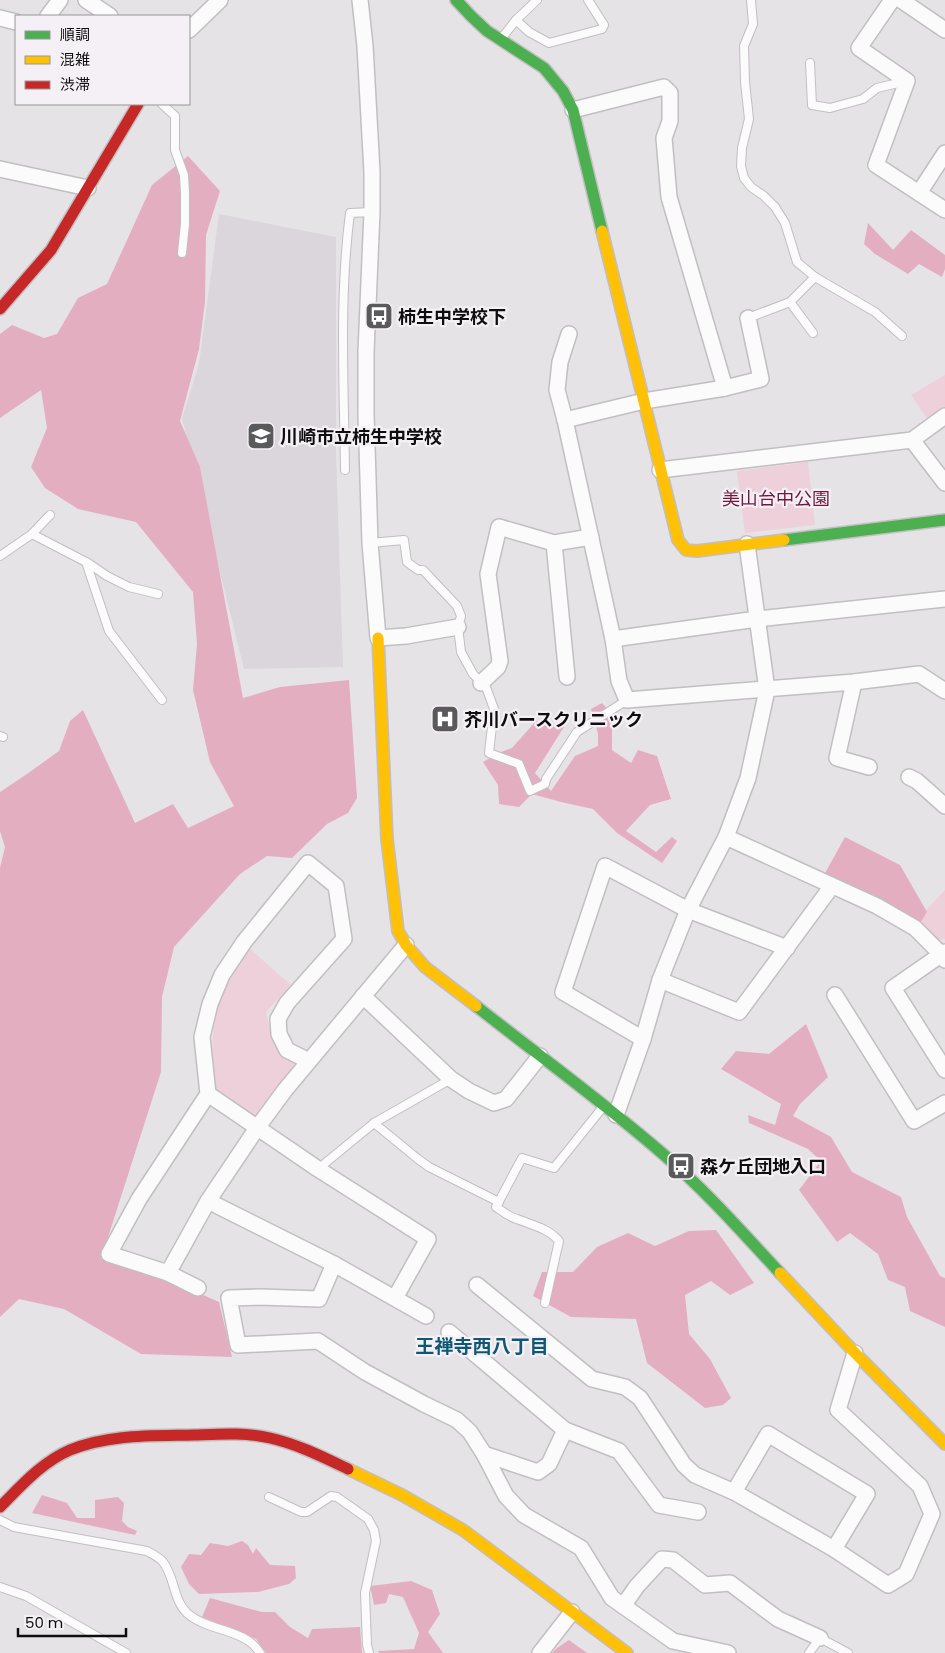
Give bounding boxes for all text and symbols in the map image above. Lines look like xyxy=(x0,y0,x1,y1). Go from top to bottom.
legend xyxy=(15,15,190,105)
text: 順調 xyxy=(60,24,90,45)
text: 混雑 xyxy=(60,49,90,70)
text: 渋滞 xyxy=(60,74,90,95)
bus stop icon: 柿生中学校下 xyxy=(364,301,394,331)
place label: 柿生中学校下 xyxy=(398,304,506,329)
school or university icon: 川崎市立柿生中学校 xyxy=(246,421,276,451)
place label: 川崎市立柿生中学校 xyxy=(280,424,442,449)
park label: 美山台中公園 xyxy=(722,486,830,511)
hospital icon: 芥川バースクリニック xyxy=(430,704,460,734)
place label: 芥川バースクリニック xyxy=(464,707,643,732)
bus stop icon: 森ケ丘団地入口 xyxy=(666,1151,696,1181)
place label: 森ケ丘団地入口 xyxy=(700,1154,826,1179)
district label: 王禅寺西八丁目 xyxy=(415,1333,549,1360)
scale bar xyxy=(18,1606,125,1638)
text: 50 m xyxy=(25,1612,63,1633)

